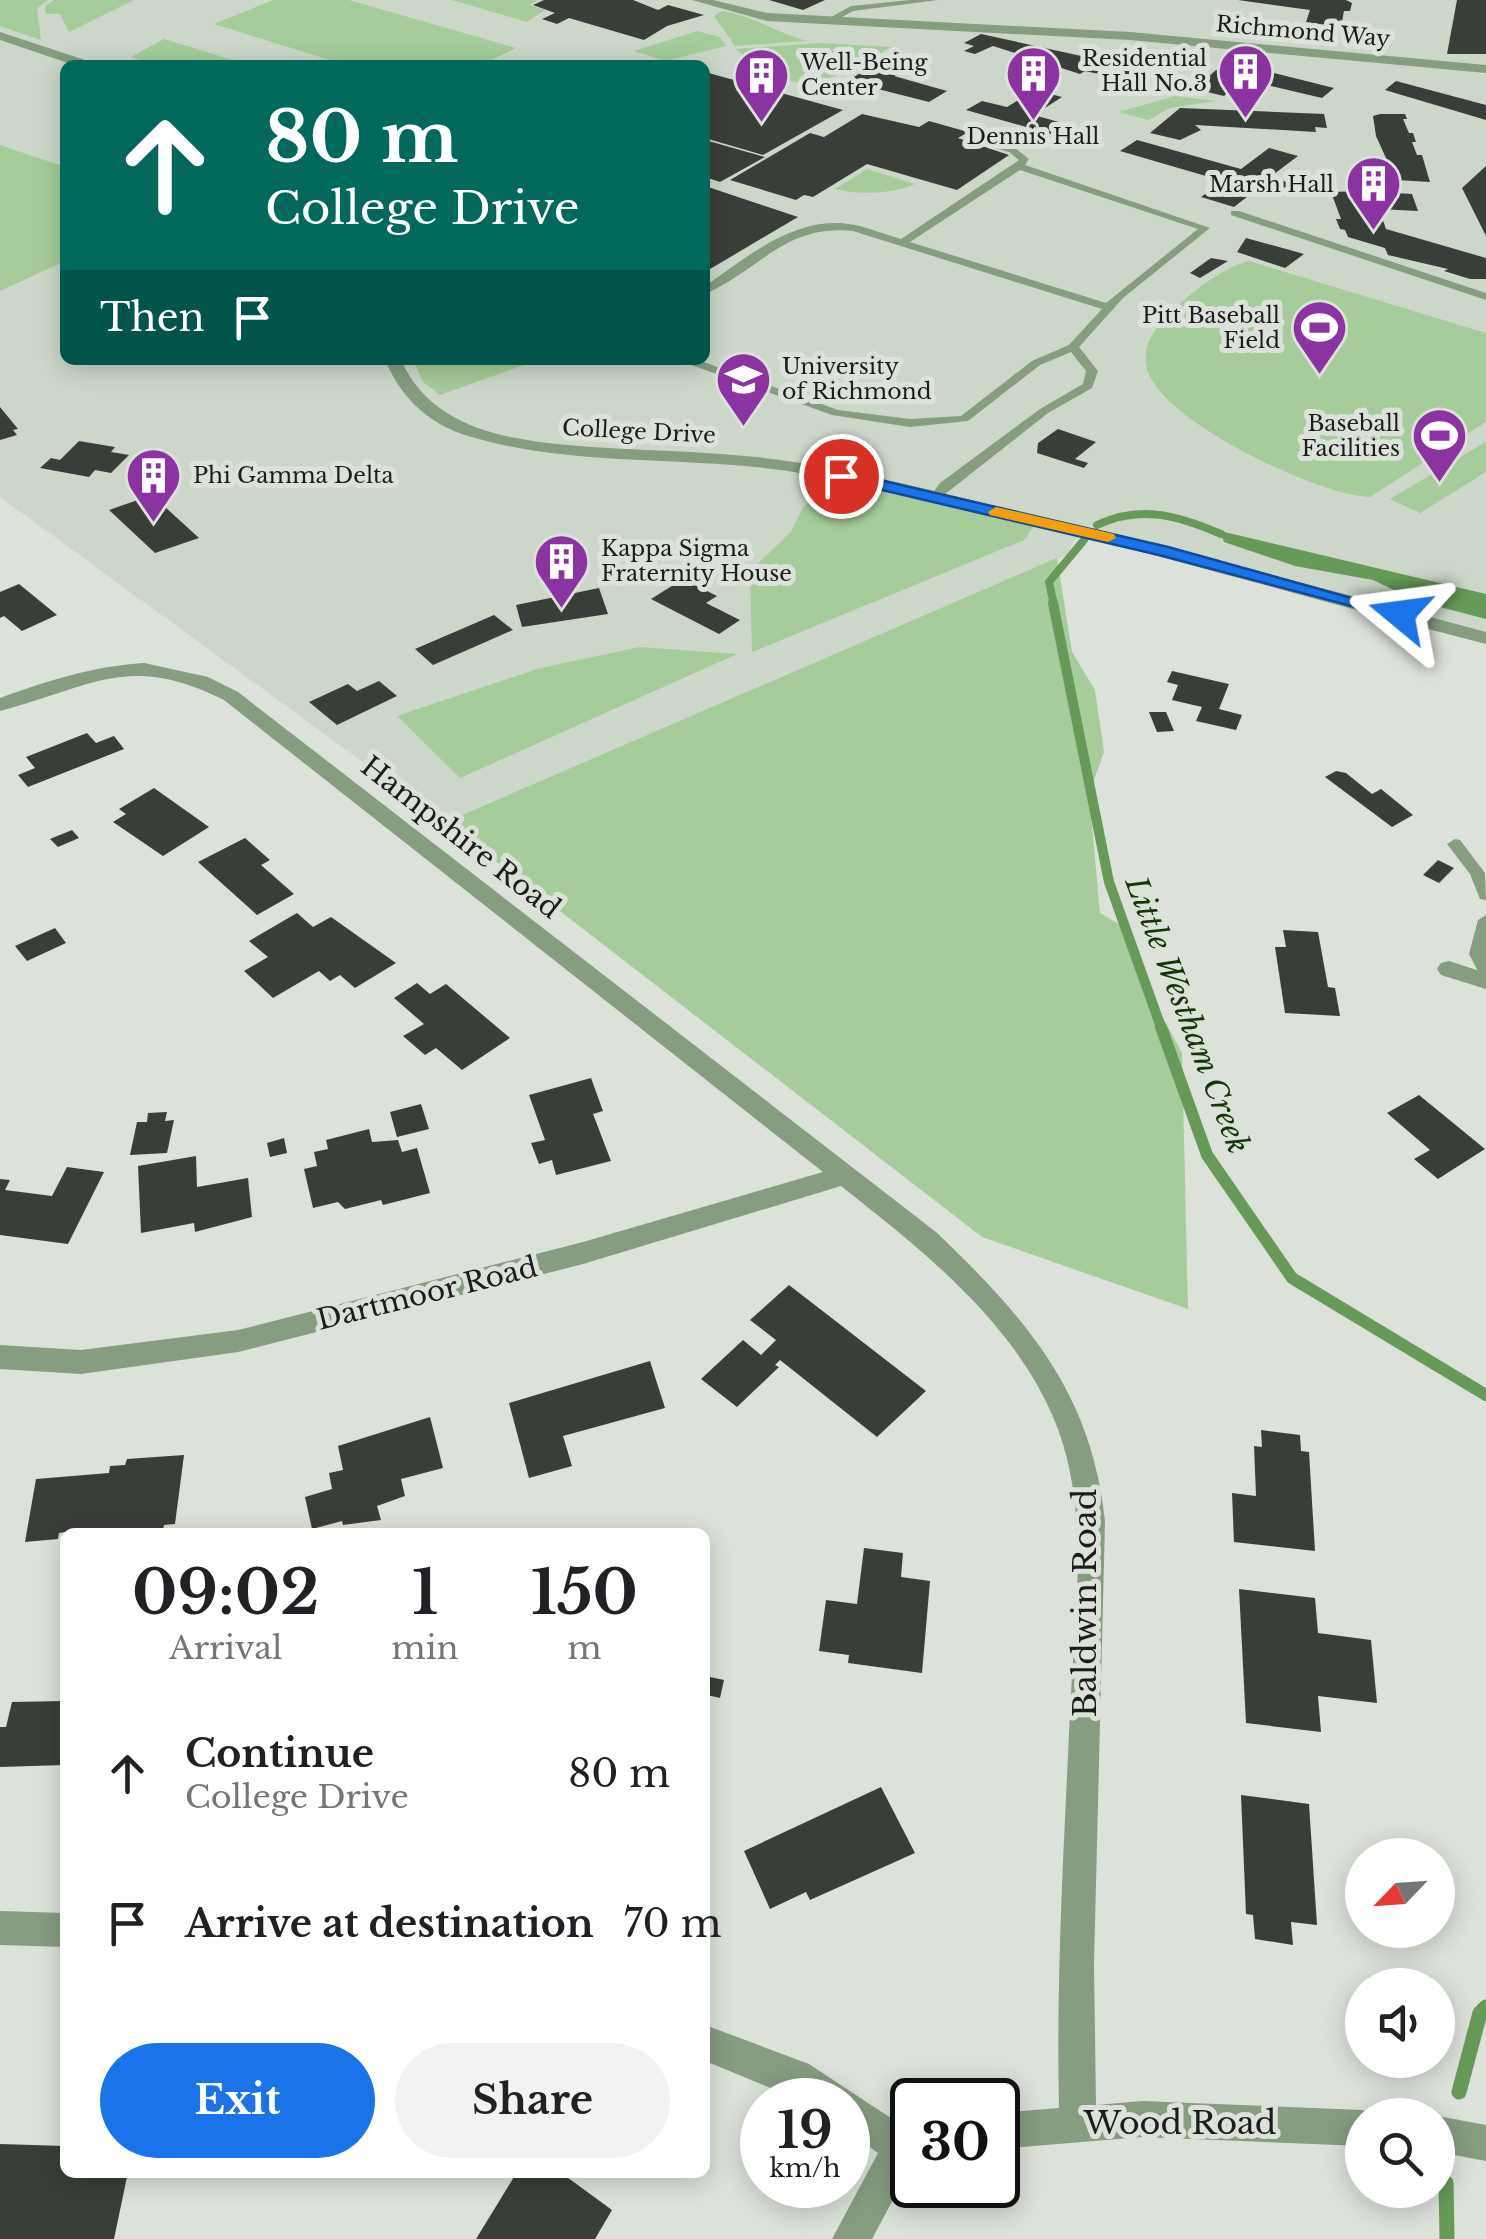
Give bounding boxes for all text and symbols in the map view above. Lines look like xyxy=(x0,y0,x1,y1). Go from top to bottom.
street label: Richmond Way xyxy=(1215,10,1391,53)
building icon: Residential Hall No.3 xyxy=(1216,41,1276,120)
building icon: Dennis Hall xyxy=(1003,43,1063,122)
building icon: Well-Being Center xyxy=(732,45,792,124)
place label: Residential Hall No.3 xyxy=(1082,45,1207,97)
place label: Well-Being Center xyxy=(800,49,928,101)
text: 80 m xyxy=(265,94,458,181)
icon: ahead xyxy=(100,100,230,230)
place label: Dennis Hall xyxy=(966,123,1100,150)
building icon: Marsh Hall xyxy=(1343,154,1403,233)
place label: Marsh Hall xyxy=(1209,171,1334,198)
text: College Drive xyxy=(265,180,580,236)
icon: arrive xyxy=(225,290,280,345)
text: Then xyxy=(100,294,205,341)
sports icon: Pitt Baseball Field xyxy=(1289,298,1349,377)
place label: Pitt Baseball Field xyxy=(1142,302,1280,354)
school or university icon: University of Richmond xyxy=(713,349,773,428)
place label: University of Richmond xyxy=(782,353,932,405)
sports icon: Baseball Facilities xyxy=(1409,406,1469,485)
place label: Baseball Facilities xyxy=(1302,410,1400,462)
street label: College Drive xyxy=(561,414,716,449)
pin xyxy=(799,434,884,519)
building icon: Phi Gamma Delta xyxy=(124,445,184,524)
icon: arrive xyxy=(814,449,869,504)
place label: Phi Gamma Delta xyxy=(193,462,394,489)
building icon: Kappa Sigma Fraternity House xyxy=(532,531,592,610)
place label: Kappa Sigma Fraternity House xyxy=(601,535,792,587)
position arrow xyxy=(1348,562,1452,666)
street label: Hampshire Road xyxy=(354,749,568,926)
water label: Little Westham Creek xyxy=(1117,870,1257,1158)
street label: Dartmoor Road xyxy=(313,1249,541,1338)
street label: Baldwin Road xyxy=(1065,1489,1105,1717)
text: 09:02 xyxy=(132,1556,319,1630)
text: 1 xyxy=(412,1556,438,1630)
text: 150 xyxy=(531,1556,638,1630)
text: Arrival xyxy=(169,1628,282,1668)
text: min xyxy=(391,1628,459,1668)
text: m xyxy=(567,1628,601,1668)
text: Continue xyxy=(185,1730,374,1777)
icon: ahead xyxy=(100,1746,155,1801)
text: 80 m xyxy=(568,1750,670,1797)
text: College Drive xyxy=(185,1777,409,1817)
north arrow xyxy=(1345,1838,1455,1948)
map controls xyxy=(1345,1838,1455,2208)
icon: arrive xyxy=(100,1896,155,1951)
text: Arrive at destination xyxy=(185,1900,594,1947)
text: 70 m xyxy=(624,1900,721,1947)
button: sound xyxy=(1345,1968,1455,2078)
button: Exit xyxy=(100,2043,375,2158)
button: Share xyxy=(395,2043,670,2158)
speed limit sign: 30 xyxy=(890,2078,1020,2208)
button: search xyxy=(1345,2098,1455,2208)
text: 19 xyxy=(777,2099,833,2162)
street label: Wood Road xyxy=(1083,2103,1276,2143)
text: km/h xyxy=(770,2153,840,2184)

